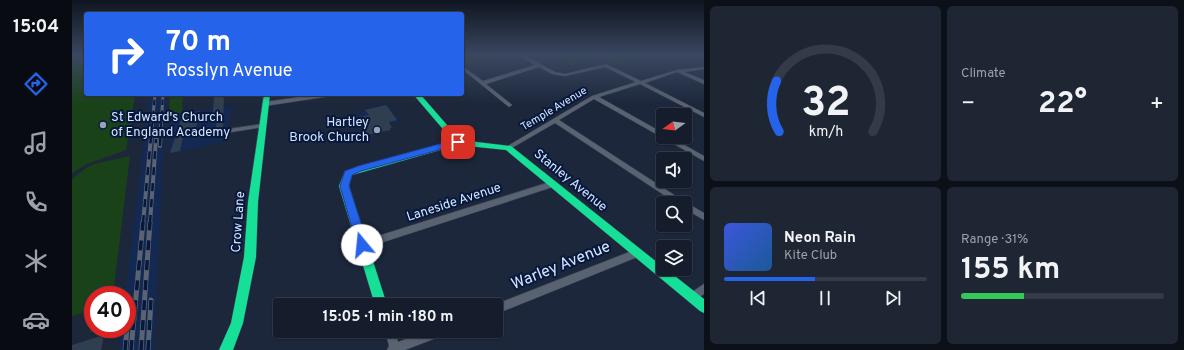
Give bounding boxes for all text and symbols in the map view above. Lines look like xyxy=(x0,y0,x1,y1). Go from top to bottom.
text: 15:04 xyxy=(13,16,59,39)
text: 70 m xyxy=(166,25,231,61)
icon: right xyxy=(100,28,152,80)
text: Rosslyn Avenue xyxy=(166,60,293,83)
text: Climate xyxy=(961,66,1006,82)
icon: directions xyxy=(22,70,50,98)
text: 32 xyxy=(801,77,850,130)
street label: Temple Avenue xyxy=(518,84,590,134)
text: 22° xyxy=(1038,86,1087,123)
text: − xyxy=(961,91,975,118)
text: + xyxy=(1150,91,1164,118)
north arrow xyxy=(656,108,692,144)
map controls xyxy=(656,108,692,276)
place label: St Edward's Church of England Academy xyxy=(111,110,230,141)
place label: Hartley Brook Church xyxy=(289,115,369,146)
marker: St Edward's Church of England Academy xyxy=(98,120,108,130)
text: km/h xyxy=(808,122,843,140)
marker: Hartley Brook Church xyxy=(372,125,382,135)
pin xyxy=(441,125,475,159)
icon: music xyxy=(22,129,50,157)
icon: arrive xyxy=(447,131,469,153)
street label: Stanley Avenue xyxy=(530,147,610,215)
button: sound xyxy=(656,152,692,188)
street label: Laneside Avenue xyxy=(405,180,503,226)
icon: phone xyxy=(22,188,50,216)
street label: Crow Lane xyxy=(229,191,249,253)
button: search xyxy=(656,196,692,232)
position arrow xyxy=(341,224,383,266)
text: Neon Rain xyxy=(784,229,856,248)
text: Range · 31% xyxy=(961,232,1028,248)
street label: Warley Avenue xyxy=(508,237,614,295)
button: layers xyxy=(656,240,692,276)
icon: climate xyxy=(22,247,50,275)
text: Kite Club xyxy=(784,248,837,264)
text: 155 km xyxy=(961,252,1060,289)
speed limit sign: 40 xyxy=(84,286,136,338)
icon: previous xyxy=(747,287,769,309)
icon: pause xyxy=(814,287,836,309)
icon: next xyxy=(882,287,904,309)
icon: car xyxy=(22,306,50,334)
text: 15:05 · 1 min · 180 m xyxy=(323,308,453,327)

